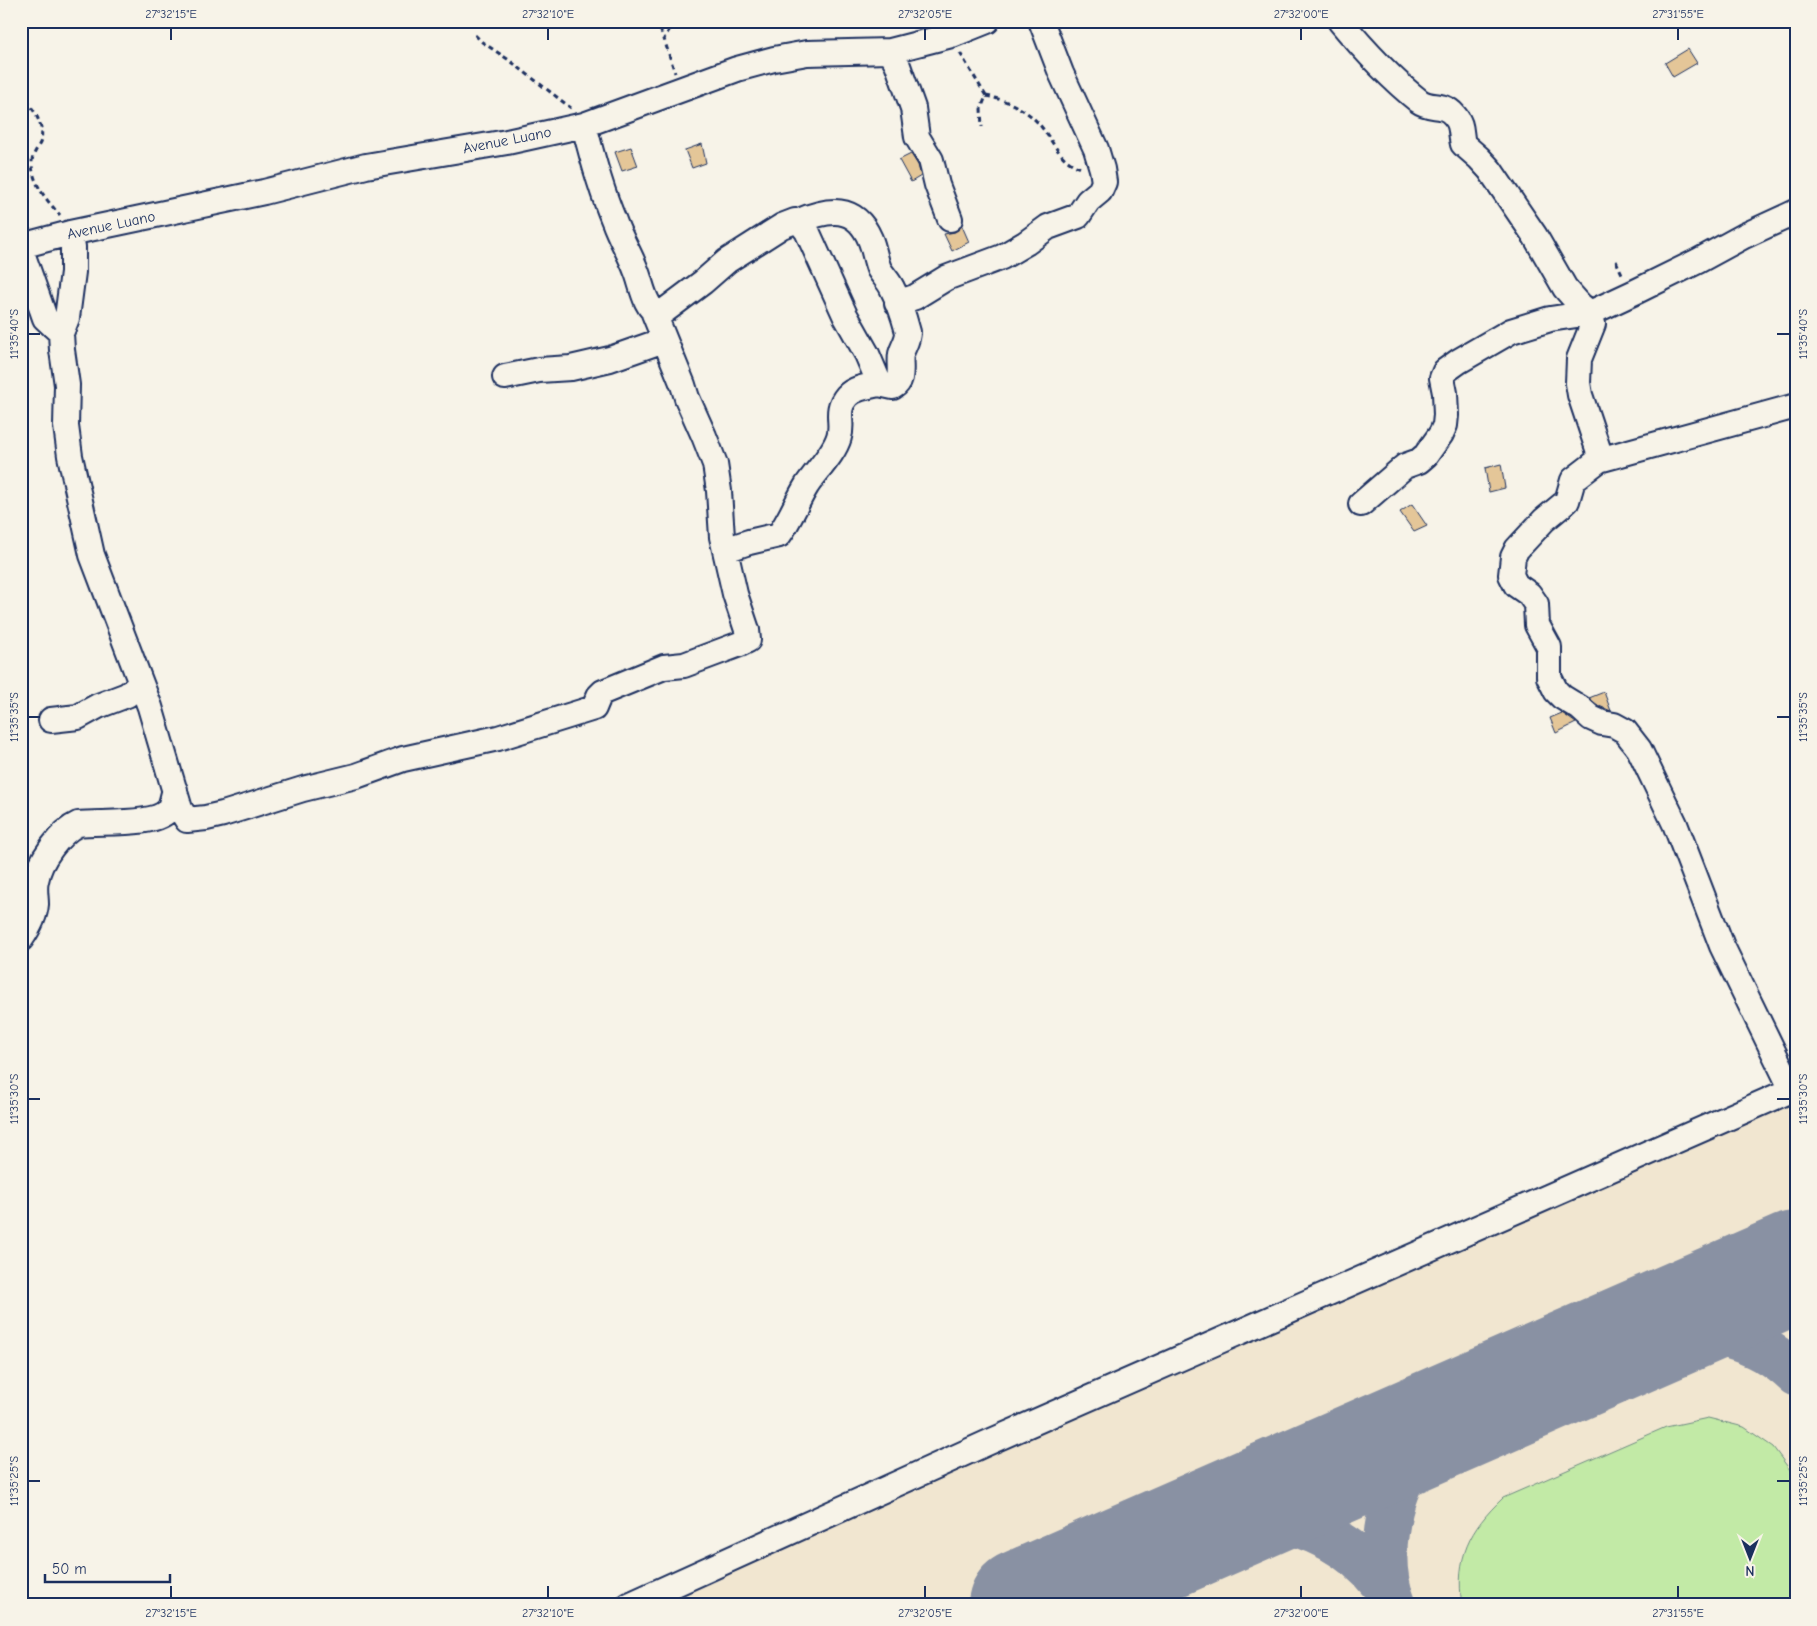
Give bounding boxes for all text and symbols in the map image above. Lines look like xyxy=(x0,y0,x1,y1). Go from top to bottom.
text: 27°32'15"E xyxy=(145,7,197,21)
text: 27°32'10"E xyxy=(522,7,574,21)
text: 27°32'05"E xyxy=(898,7,952,21)
text: 27°32'00"E xyxy=(1274,7,1328,21)
text: 27°31'55"E xyxy=(1652,7,1704,21)
street label: Avenue Luano xyxy=(461,123,553,157)
street label: Avenue Luano xyxy=(65,207,157,243)
text: 11°35'40"S xyxy=(7,308,21,359)
text: 11°35'40"S xyxy=(1796,308,1810,359)
text: 11°35'35"S xyxy=(7,692,21,742)
text: 11°35'35"S xyxy=(1796,692,1810,742)
text: 11°35'30"S xyxy=(7,1073,21,1124)
text: 11°35'30"S xyxy=(1796,1073,1810,1124)
text: 11°35'25"S xyxy=(7,1456,21,1506)
text: 11°35'25"S xyxy=(1796,1456,1810,1506)
north arrow xyxy=(1724,1534,1774,1584)
scale bar xyxy=(45,1551,170,1583)
text: 50 m xyxy=(52,1560,87,1578)
text: N xyxy=(1745,1562,1755,1579)
text: 27°32'15"E xyxy=(145,1606,197,1620)
text: 27°32'10"E xyxy=(522,1606,574,1620)
text: 27°32'05"E xyxy=(898,1606,952,1620)
text: 27°32'00"E xyxy=(1274,1606,1328,1620)
text: 27°31'55"E xyxy=(1652,1606,1704,1620)

